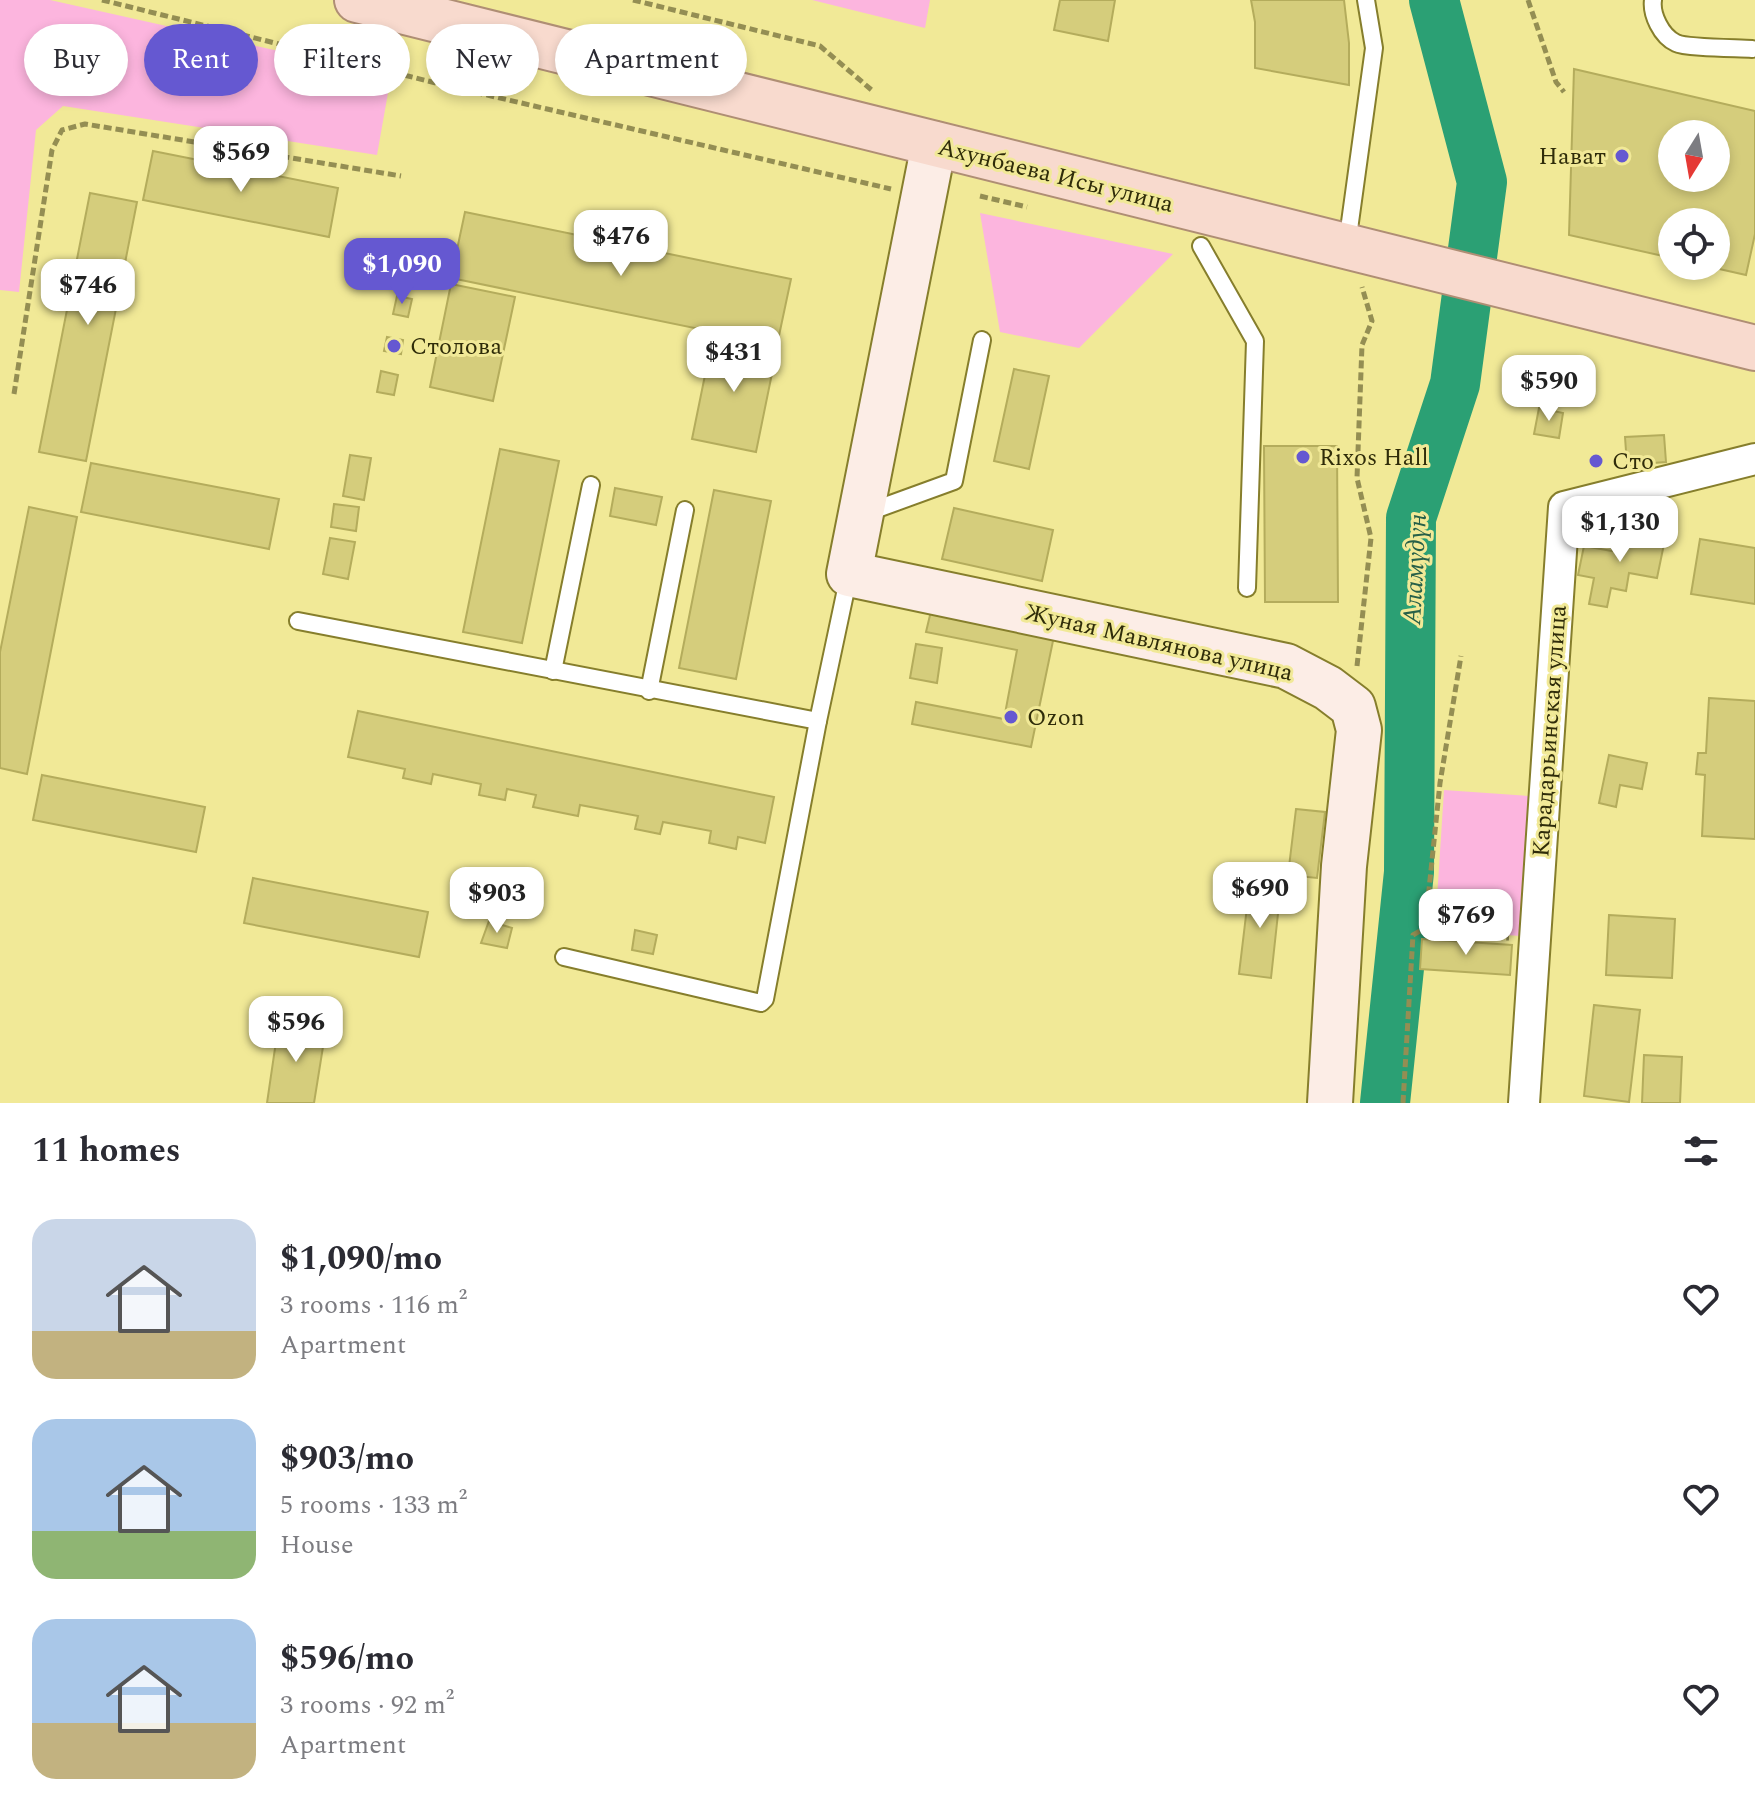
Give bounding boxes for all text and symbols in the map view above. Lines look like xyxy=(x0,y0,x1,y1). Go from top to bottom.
chip: Buy xyxy=(24,24,128,96)
chip: Rent xyxy=(144,24,258,96)
chip: Filters xyxy=(274,24,410,96)
chip: New xyxy=(426,24,539,96)
chip: Apartment xyxy=(555,24,747,96)
north arrow xyxy=(1658,120,1730,192)
map controls xyxy=(1658,120,1730,280)
pin: $569 xyxy=(194,126,288,194)
street label: Ахунбаева Исы улица xyxy=(934,129,1178,223)
text: $569 xyxy=(212,132,270,172)
place label: Нават xyxy=(1539,139,1606,175)
marker: Нават xyxy=(1613,147,1631,165)
button: locate xyxy=(1658,208,1730,280)
pin: $476 xyxy=(574,210,668,278)
text: $476 xyxy=(592,216,650,256)
pin: $1,090 xyxy=(337,238,467,306)
text: $1,090 xyxy=(362,244,442,284)
pin: $746 xyxy=(41,259,135,327)
text: $746 xyxy=(59,265,117,305)
pin: $431 xyxy=(687,326,781,394)
place label: Столова xyxy=(410,329,503,365)
text: $431 xyxy=(705,332,763,372)
marker: Столова xyxy=(385,337,403,355)
pin: $590 xyxy=(1502,355,1596,423)
text: $590 xyxy=(1520,361,1578,401)
place label: Rixos Hall xyxy=(1319,440,1429,476)
place label: Сто xyxy=(1612,444,1654,480)
marker: Rixos Hall xyxy=(1294,448,1312,466)
marker: Сто xyxy=(1587,452,1605,470)
pin: $1,130 xyxy=(1555,496,1685,564)
text: $1,130 xyxy=(1580,502,1660,542)
water label: Аламүдүн xyxy=(1392,512,1438,627)
street label: Жуная Мавлянова улица xyxy=(1021,595,1297,691)
street label: Карадарьинская улица xyxy=(1523,604,1577,858)
place label: Ozon xyxy=(1027,700,1085,736)
marker: Ozon xyxy=(1002,708,1020,726)
pin: $690 xyxy=(1213,862,1307,930)
pin: $903 xyxy=(450,867,544,935)
text: $690 xyxy=(1231,868,1289,908)
text: $903 xyxy=(468,873,526,913)
pin: $769 xyxy=(1419,889,1513,957)
text: $769 xyxy=(1437,895,1495,935)
pin: $596 xyxy=(249,996,343,1064)
text: $596 xyxy=(267,1002,325,1042)
text: 11 homes xyxy=(32,1125,181,1177)
icon: filters xyxy=(1679,1129,1723,1173)
text: $1,090/mo xyxy=(280,1233,442,1285)
icon: home xyxy=(96,1251,192,1347)
icon: heart xyxy=(1679,1277,1723,1321)
text: 3 rooms · 116 m² xyxy=(280,1285,467,1325)
text: Apartment xyxy=(280,1325,406,1365)
text: $903/mo xyxy=(280,1433,414,1485)
icon: home xyxy=(96,1451,192,1547)
icon: heart xyxy=(1679,1477,1723,1521)
text: 5 rooms · 133 m² xyxy=(280,1485,467,1525)
text: House xyxy=(280,1525,354,1565)
text: $596/mo xyxy=(280,1633,414,1685)
icon: home xyxy=(96,1651,192,1747)
icon: heart xyxy=(1679,1677,1723,1721)
text: 3 rooms · 92 m² xyxy=(280,1685,454,1725)
text: Apartment xyxy=(280,1725,406,1765)

